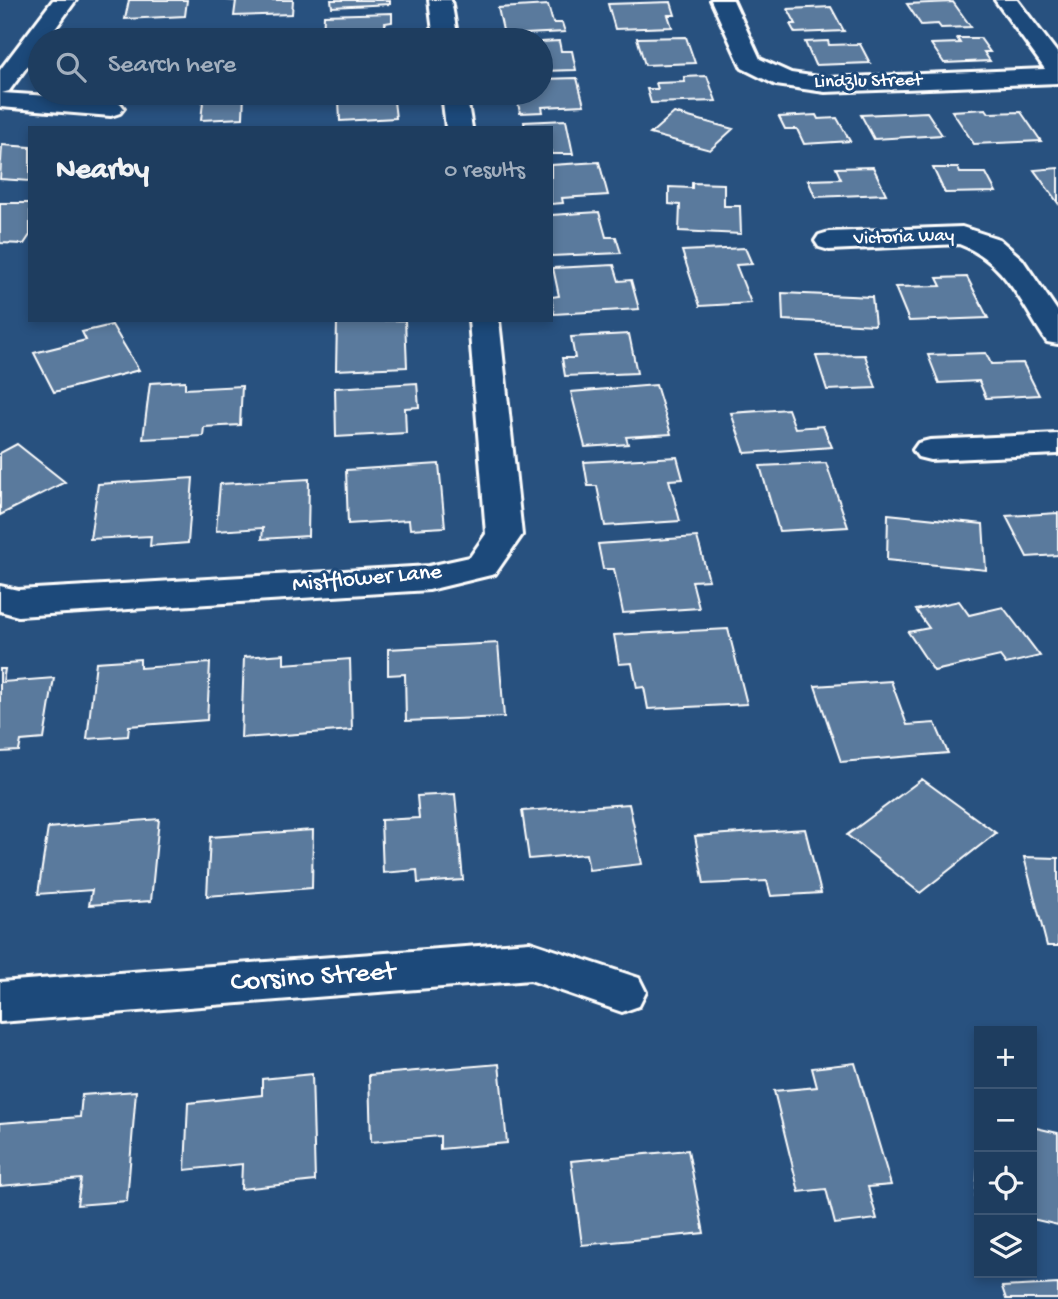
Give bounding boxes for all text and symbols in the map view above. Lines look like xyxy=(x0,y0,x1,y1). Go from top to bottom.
search box xyxy=(28,28,553,105)
icon: search xyxy=(52,48,90,86)
text: Search here xyxy=(108,51,236,82)
street label: Lindzlu Street xyxy=(814,70,924,94)
text: Nearby xyxy=(56,154,149,189)
text: 0 results xyxy=(444,158,525,185)
street label: Victoria Way xyxy=(852,225,955,251)
street label: Mistflower Lane xyxy=(291,559,444,599)
street label: Corsino Street xyxy=(229,956,399,1000)
map controls xyxy=(974,1026,1037,1278)
button: + xyxy=(974,1026,1037,1089)
button: − xyxy=(974,1089,1037,1152)
button: locate xyxy=(974,1152,1037,1215)
button: layers xyxy=(974,1215,1037,1278)

